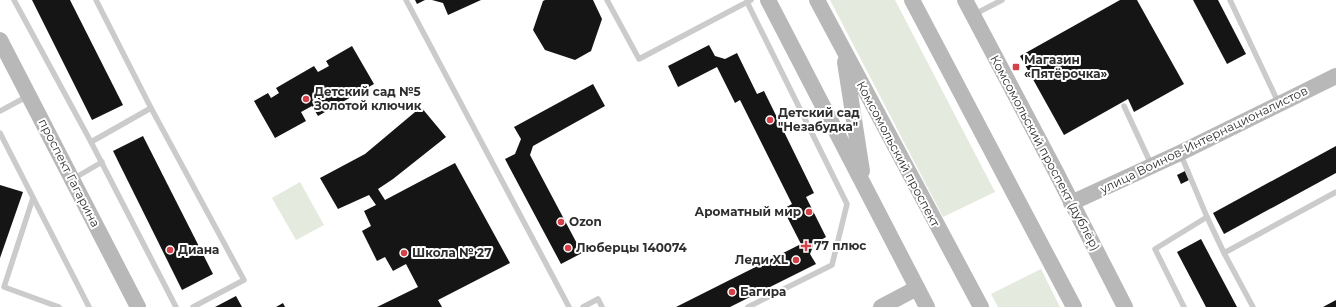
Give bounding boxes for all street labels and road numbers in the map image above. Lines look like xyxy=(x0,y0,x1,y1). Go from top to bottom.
street label: Комсомольский проспект (дублёр) xyxy=(987,52,1104,253)
street label: Комсомольский проспект xyxy=(854,78,943,230)
street label: улица Воинов-Интернационалистов xyxy=(1097,83,1310,197)
street label: проспект Гагарина xyxy=(36,116,103,229)

